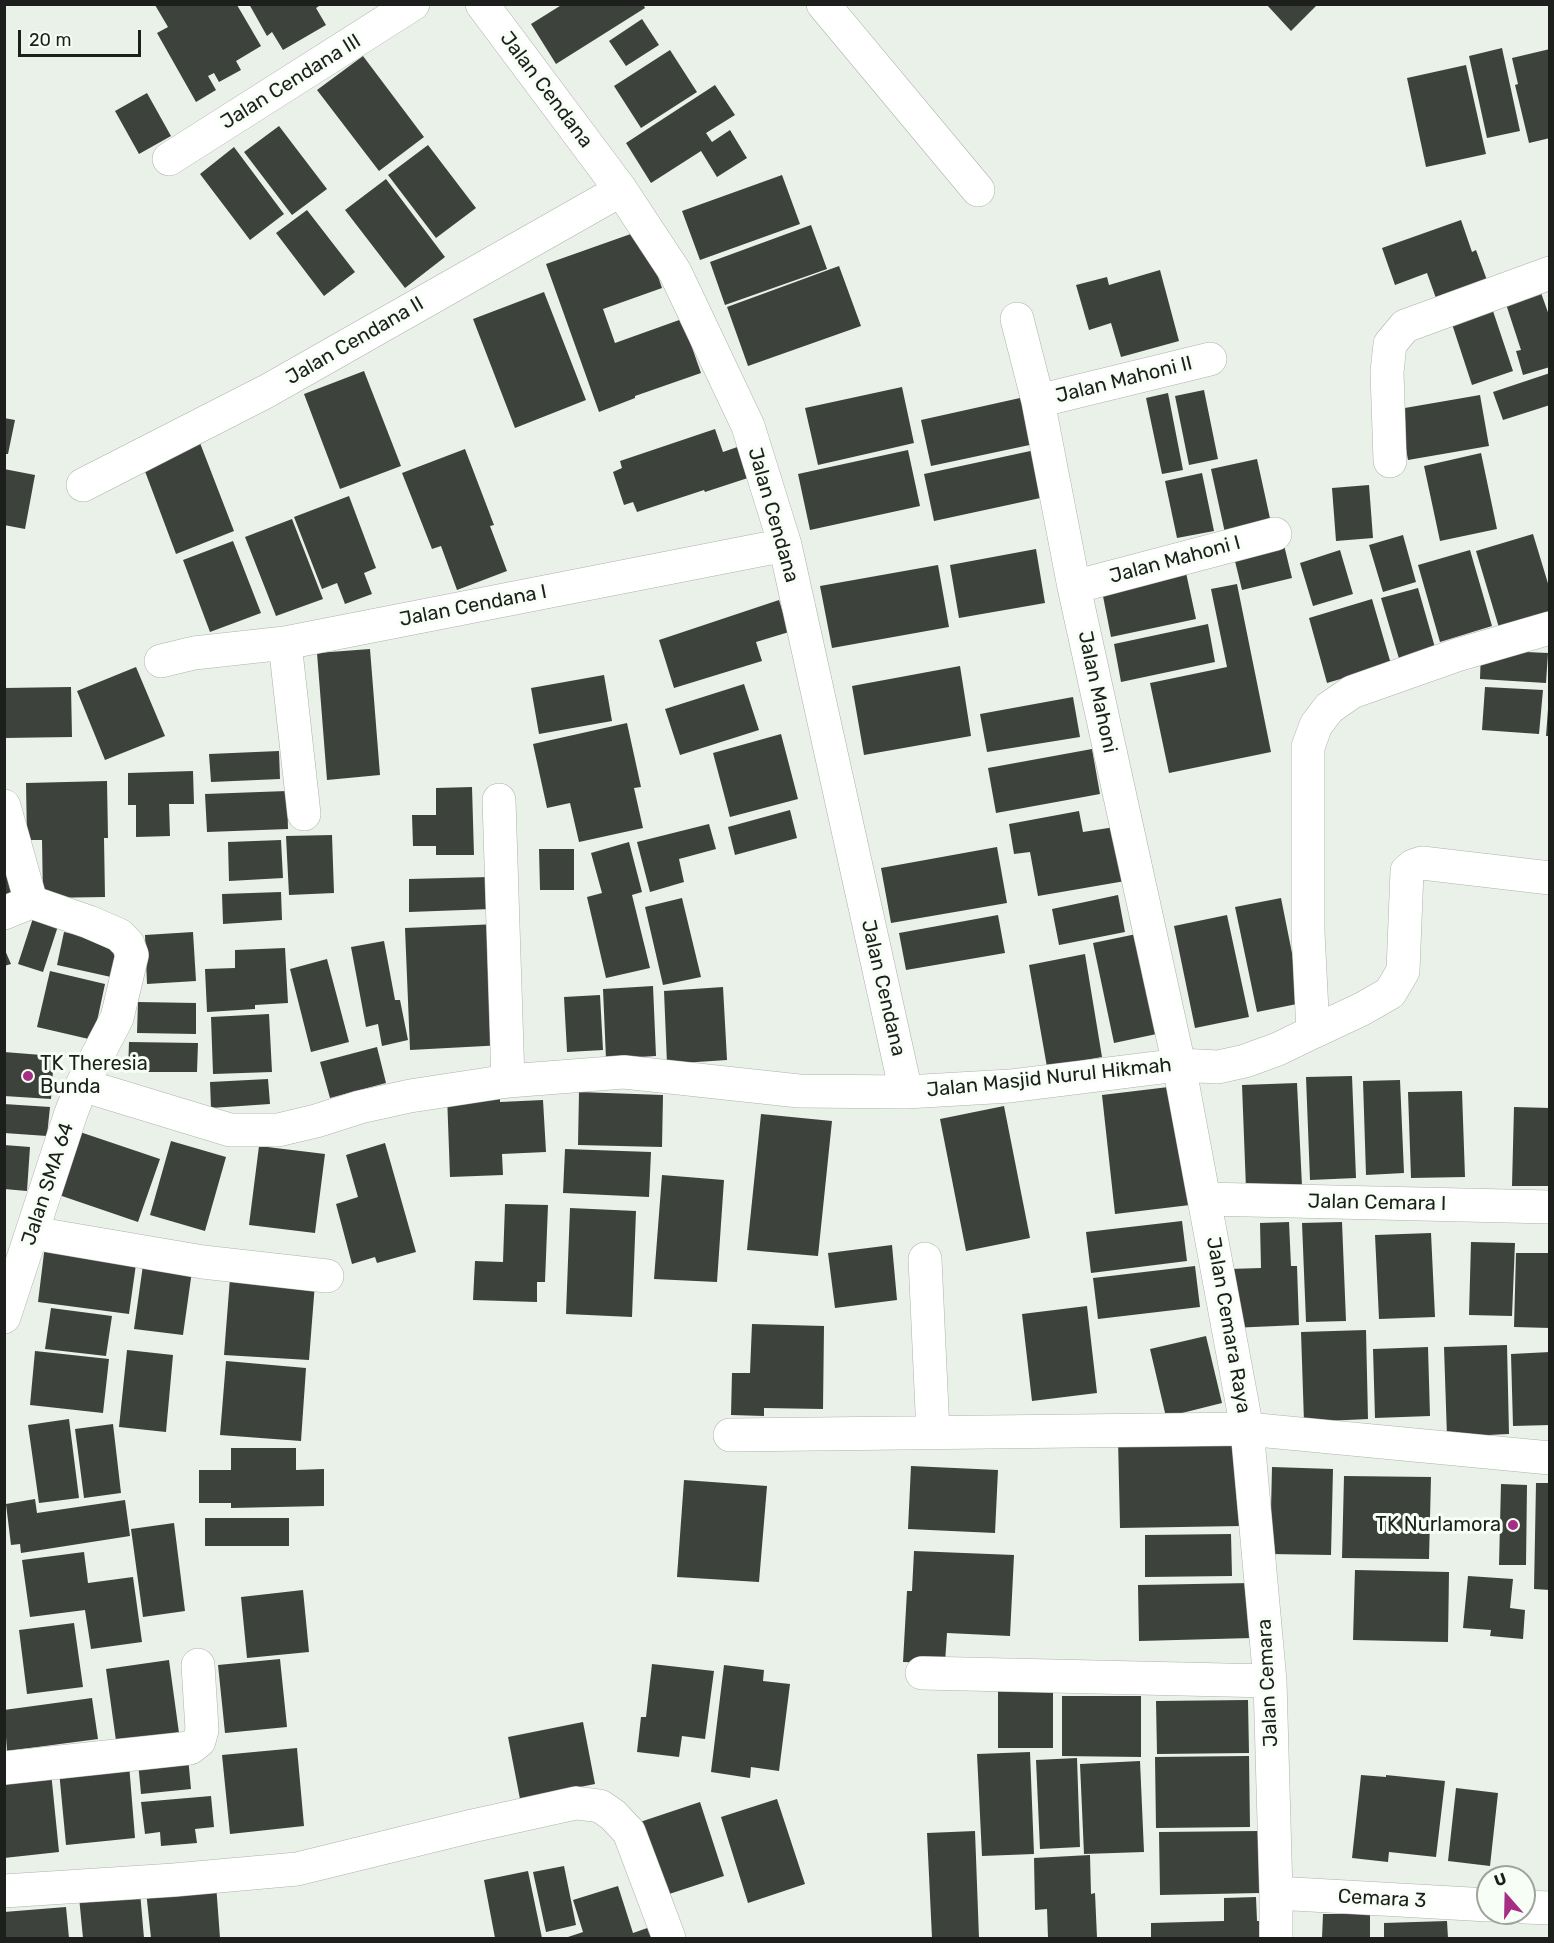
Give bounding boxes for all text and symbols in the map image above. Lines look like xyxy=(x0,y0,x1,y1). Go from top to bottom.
scale bar xyxy=(21,18,144,56)
street label: Jalan Cendana xyxy=(495,27,597,153)
text: 20 m xyxy=(29,29,71,51)
street label: Jalan Cendana III xyxy=(217,29,365,135)
street label: Jalan Cendana II xyxy=(282,292,428,390)
street label: Jalan Mahoni II xyxy=(1053,351,1195,409)
street label: Jalan Cendana xyxy=(742,445,804,585)
street label: Jalan Mahoni I xyxy=(1107,531,1243,589)
street label: Jalan Cendana I xyxy=(397,580,549,632)
street label: Jalan Mahoni xyxy=(1072,629,1122,755)
street label: Jalan Cendana xyxy=(856,917,910,1059)
place label: TK Theresia Bunda xyxy=(40,1052,148,1099)
street label: Jalan Masjid Nurul Hikmah xyxy=(925,1053,1173,1103)
marker: TK Theresia Bunda xyxy=(21,1069,35,1083)
street label: Jalan SMA 64 xyxy=(17,1120,79,1248)
street label: Jalan Cemara I xyxy=(1307,1190,1447,1216)
street label: Jalan Cemara Raya xyxy=(1201,1235,1255,1415)
place label: TK Nurlamora xyxy=(1375,1513,1501,1537)
marker: TK Nurlamora xyxy=(1506,1518,1520,1532)
street label: Jalan Cemara xyxy=(1253,1618,1283,1748)
north arrow xyxy=(1476,1865,1536,1925)
text: U xyxy=(1492,1869,1509,1890)
street label: Cemara 3 xyxy=(1337,1885,1427,1913)

